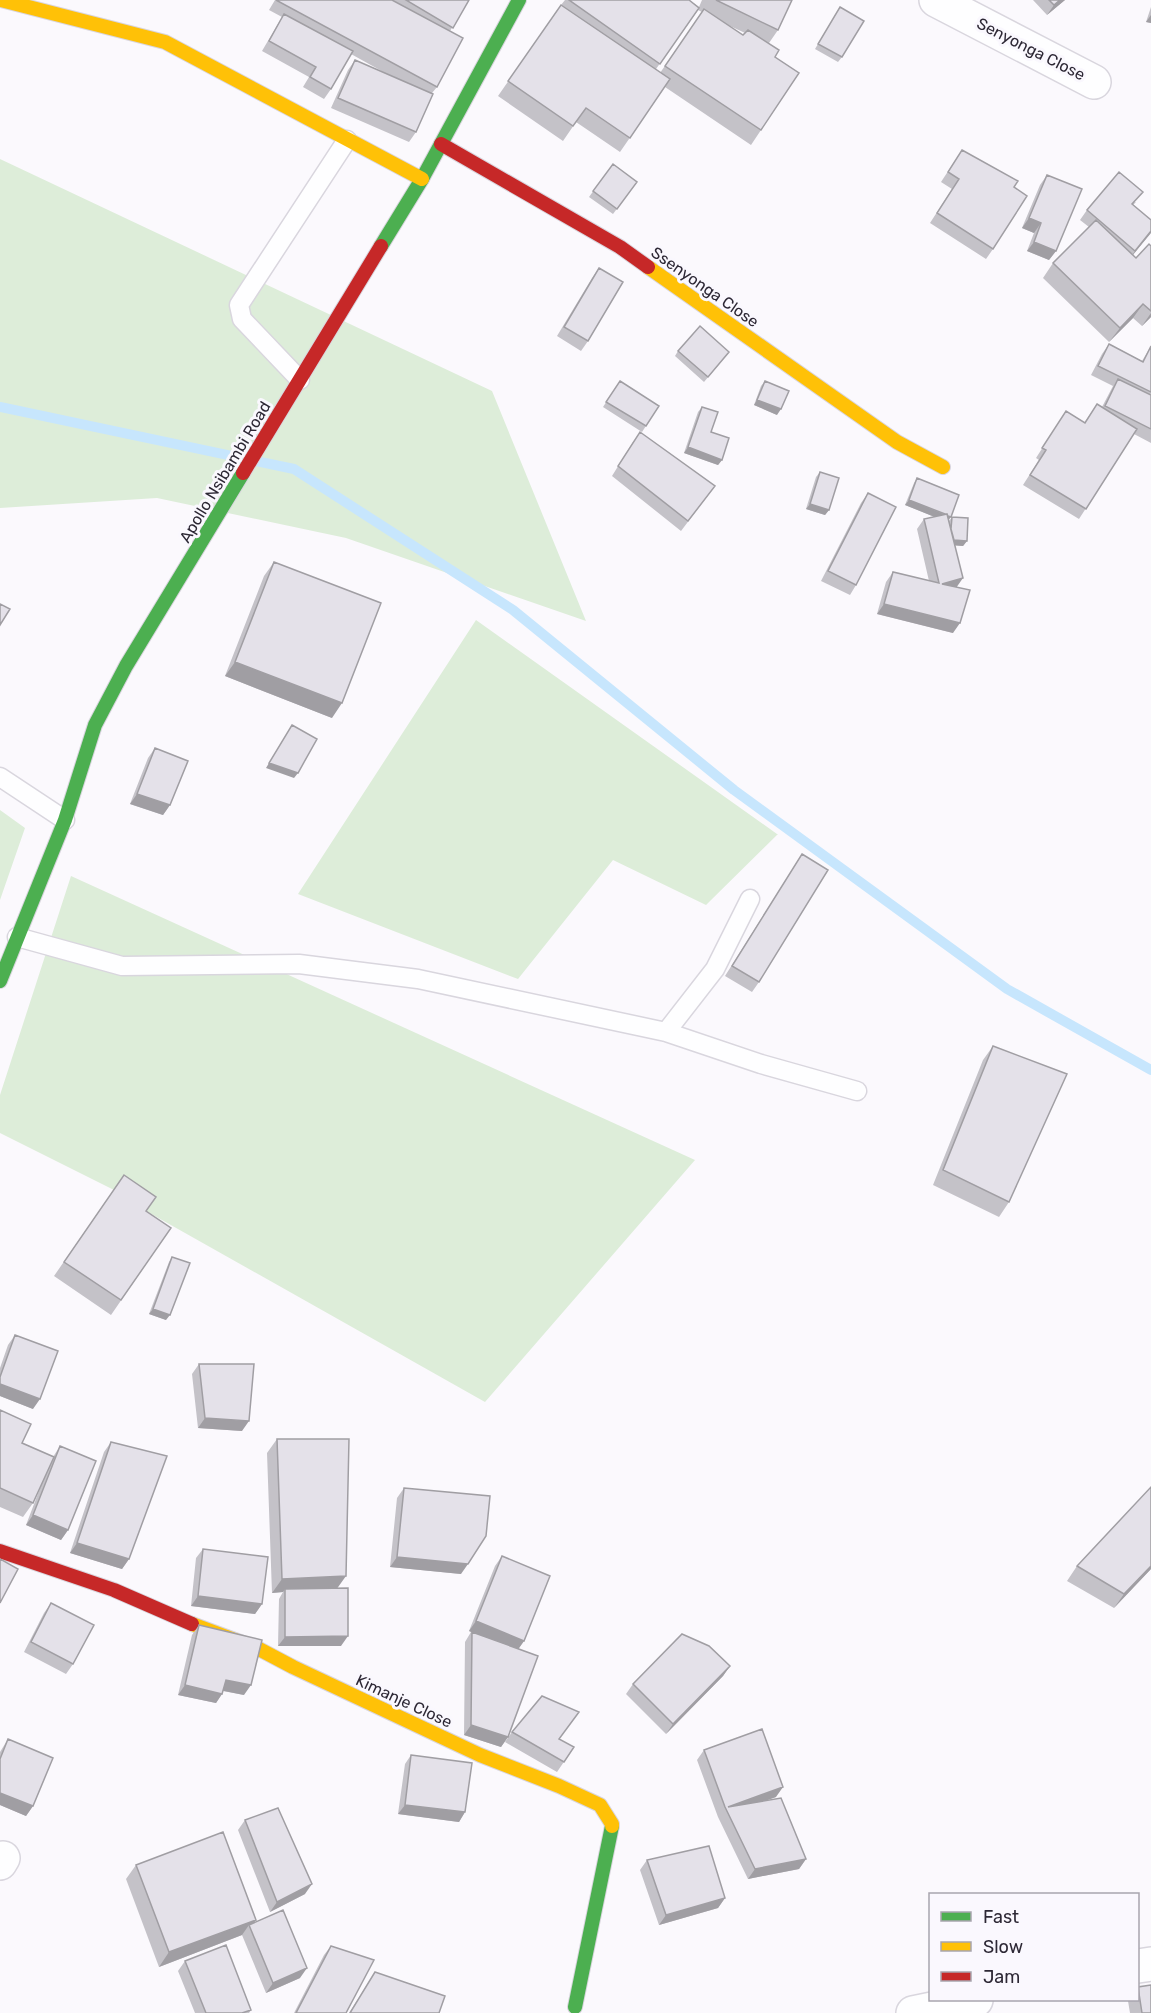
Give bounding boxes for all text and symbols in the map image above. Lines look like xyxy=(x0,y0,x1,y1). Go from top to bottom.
street label: Senyonga Close xyxy=(974,14,1088,84)
street label: Ssenyonga Close xyxy=(647,243,763,331)
street label: Apollo Nsibambi Road xyxy=(175,398,275,546)
street label: Kimanje Close xyxy=(353,1670,455,1732)
legend xyxy=(929,1893,1139,2001)
text: Fast xyxy=(983,1906,1019,1928)
text: Slow xyxy=(983,1936,1023,1958)
text: Jam xyxy=(983,1966,1020,1988)

